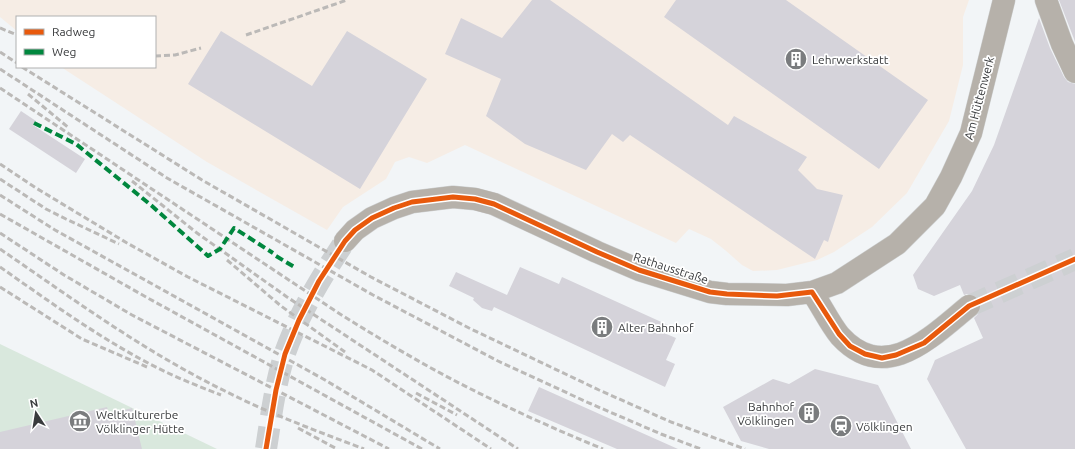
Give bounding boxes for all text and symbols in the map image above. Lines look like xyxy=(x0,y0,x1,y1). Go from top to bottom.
legend xyxy=(16,16,156,68)
text: Radweg xyxy=(52,25,95,38)
text: Weg xyxy=(52,45,76,58)
building icon: Lehrwerkstatt xyxy=(783,46,809,72)
place label: Lehrwerkstatt xyxy=(812,53,889,66)
street label: Am Hüttenwerk xyxy=(962,55,996,141)
street label: Rathausstraße xyxy=(632,250,710,286)
building icon: Alter Bahnhof xyxy=(589,314,615,340)
place label: Alter Bahnhof xyxy=(618,321,694,334)
north arrow xyxy=(16,393,56,433)
text: N xyxy=(29,396,39,410)
place label: Bahnhof Völklingen xyxy=(737,400,794,427)
building icon: Bahnhof Völklingen xyxy=(796,400,822,426)
museum icon: Weltkulturerbe Völklinger Hütte xyxy=(67,408,93,434)
place label: Weltkulturerbe Völklinger Hütte xyxy=(96,408,184,435)
station icon: Völklingen xyxy=(828,413,854,439)
place label: Völklingen xyxy=(856,420,913,433)

